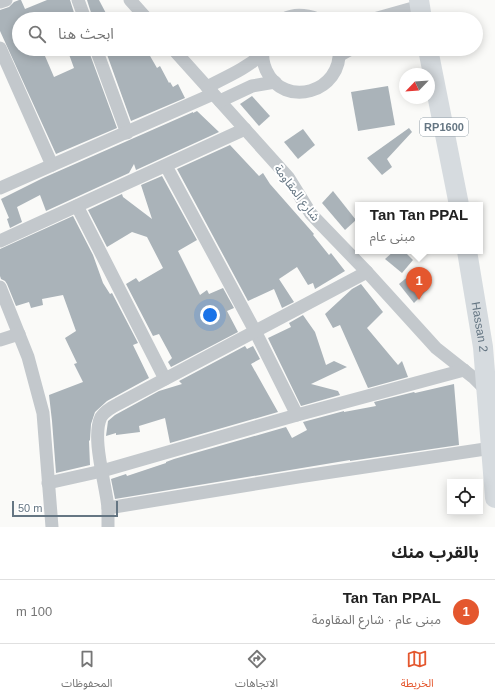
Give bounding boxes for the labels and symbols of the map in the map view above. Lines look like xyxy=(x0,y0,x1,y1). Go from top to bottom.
north arrow xyxy=(399,68,435,104)
road number: RP1600 xyxy=(420,118,468,136)
street label: شارع المقاومة xyxy=(270,162,323,225)
pin: 1 xyxy=(406,267,432,300)
street label: Hassan 2 xyxy=(469,301,490,353)
your location xyxy=(200,305,220,325)
scale bar xyxy=(12,499,118,518)

